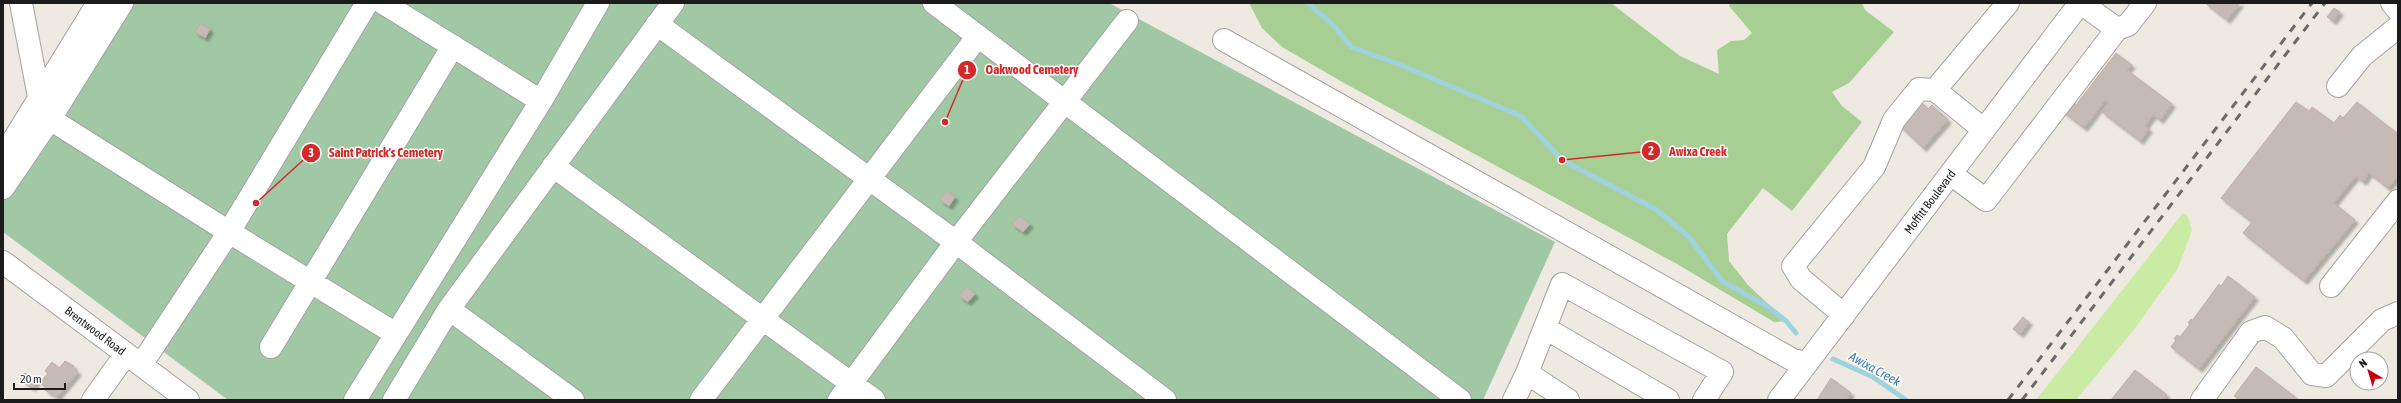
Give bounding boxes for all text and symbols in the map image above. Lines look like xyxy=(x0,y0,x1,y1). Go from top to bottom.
callout: Oakwood Cemetery xyxy=(957,57,1086,82)
text: Oakwood Cemetery xyxy=(986,62,1079,77)
text: 1 xyxy=(964,63,970,77)
callout: Awixa Creek xyxy=(1641,138,1734,163)
callout: Saint Patrick's Cemetery xyxy=(301,140,450,165)
text: 2 xyxy=(1648,144,1654,158)
text: Awixa Creek xyxy=(1668,144,1727,159)
text: Saint Patrick's Cemetery xyxy=(329,145,444,160)
text: 3 xyxy=(308,146,314,160)
street label: Moffitt Boulevard xyxy=(1901,167,1959,237)
street label: Brentwood Road xyxy=(62,304,128,358)
water label: Awixa Creek xyxy=(1846,348,1904,389)
north arrow xyxy=(2349,351,2389,391)
text: N xyxy=(2357,356,2369,370)
scale bar xyxy=(14,365,65,391)
text: 20 m xyxy=(20,372,42,386)

